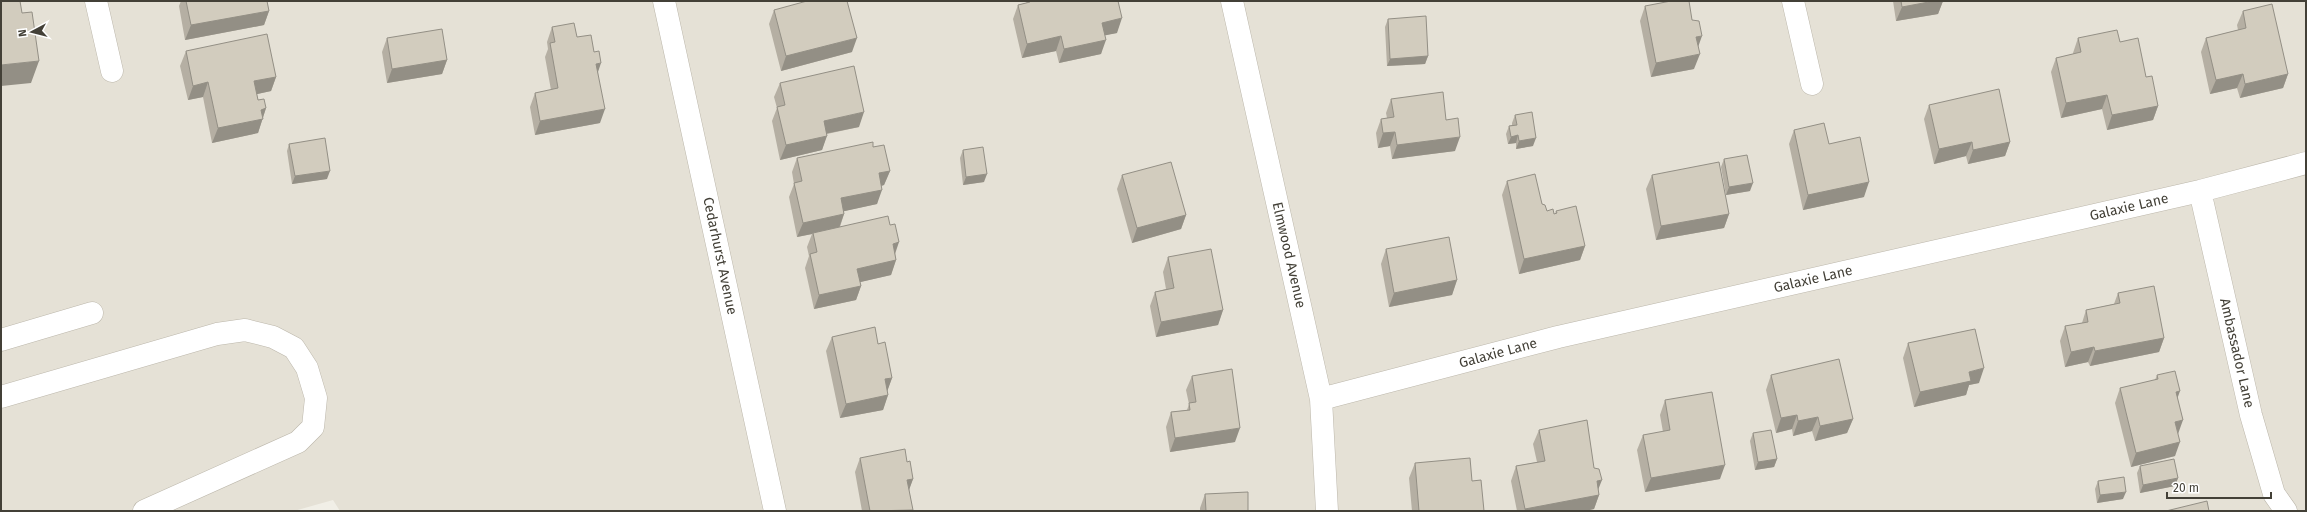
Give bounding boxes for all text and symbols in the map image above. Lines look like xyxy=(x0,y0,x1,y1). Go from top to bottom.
north arrow xyxy=(12,12,52,52)
text: N xyxy=(16,29,29,38)
street label: Galaxie Lane xyxy=(2088,190,2170,224)
street label: Cedarhurst Avenue xyxy=(699,196,741,316)
street label: Elmwood Avenue xyxy=(1269,200,1309,310)
street label: Galaxie Lane xyxy=(1772,262,1854,296)
street label: Ambassador Lane xyxy=(2216,297,2258,409)
street label: Galaxie Lane xyxy=(1457,334,1539,372)
scale bar xyxy=(2167,474,2271,500)
text: 20 m xyxy=(2173,481,2199,495)

